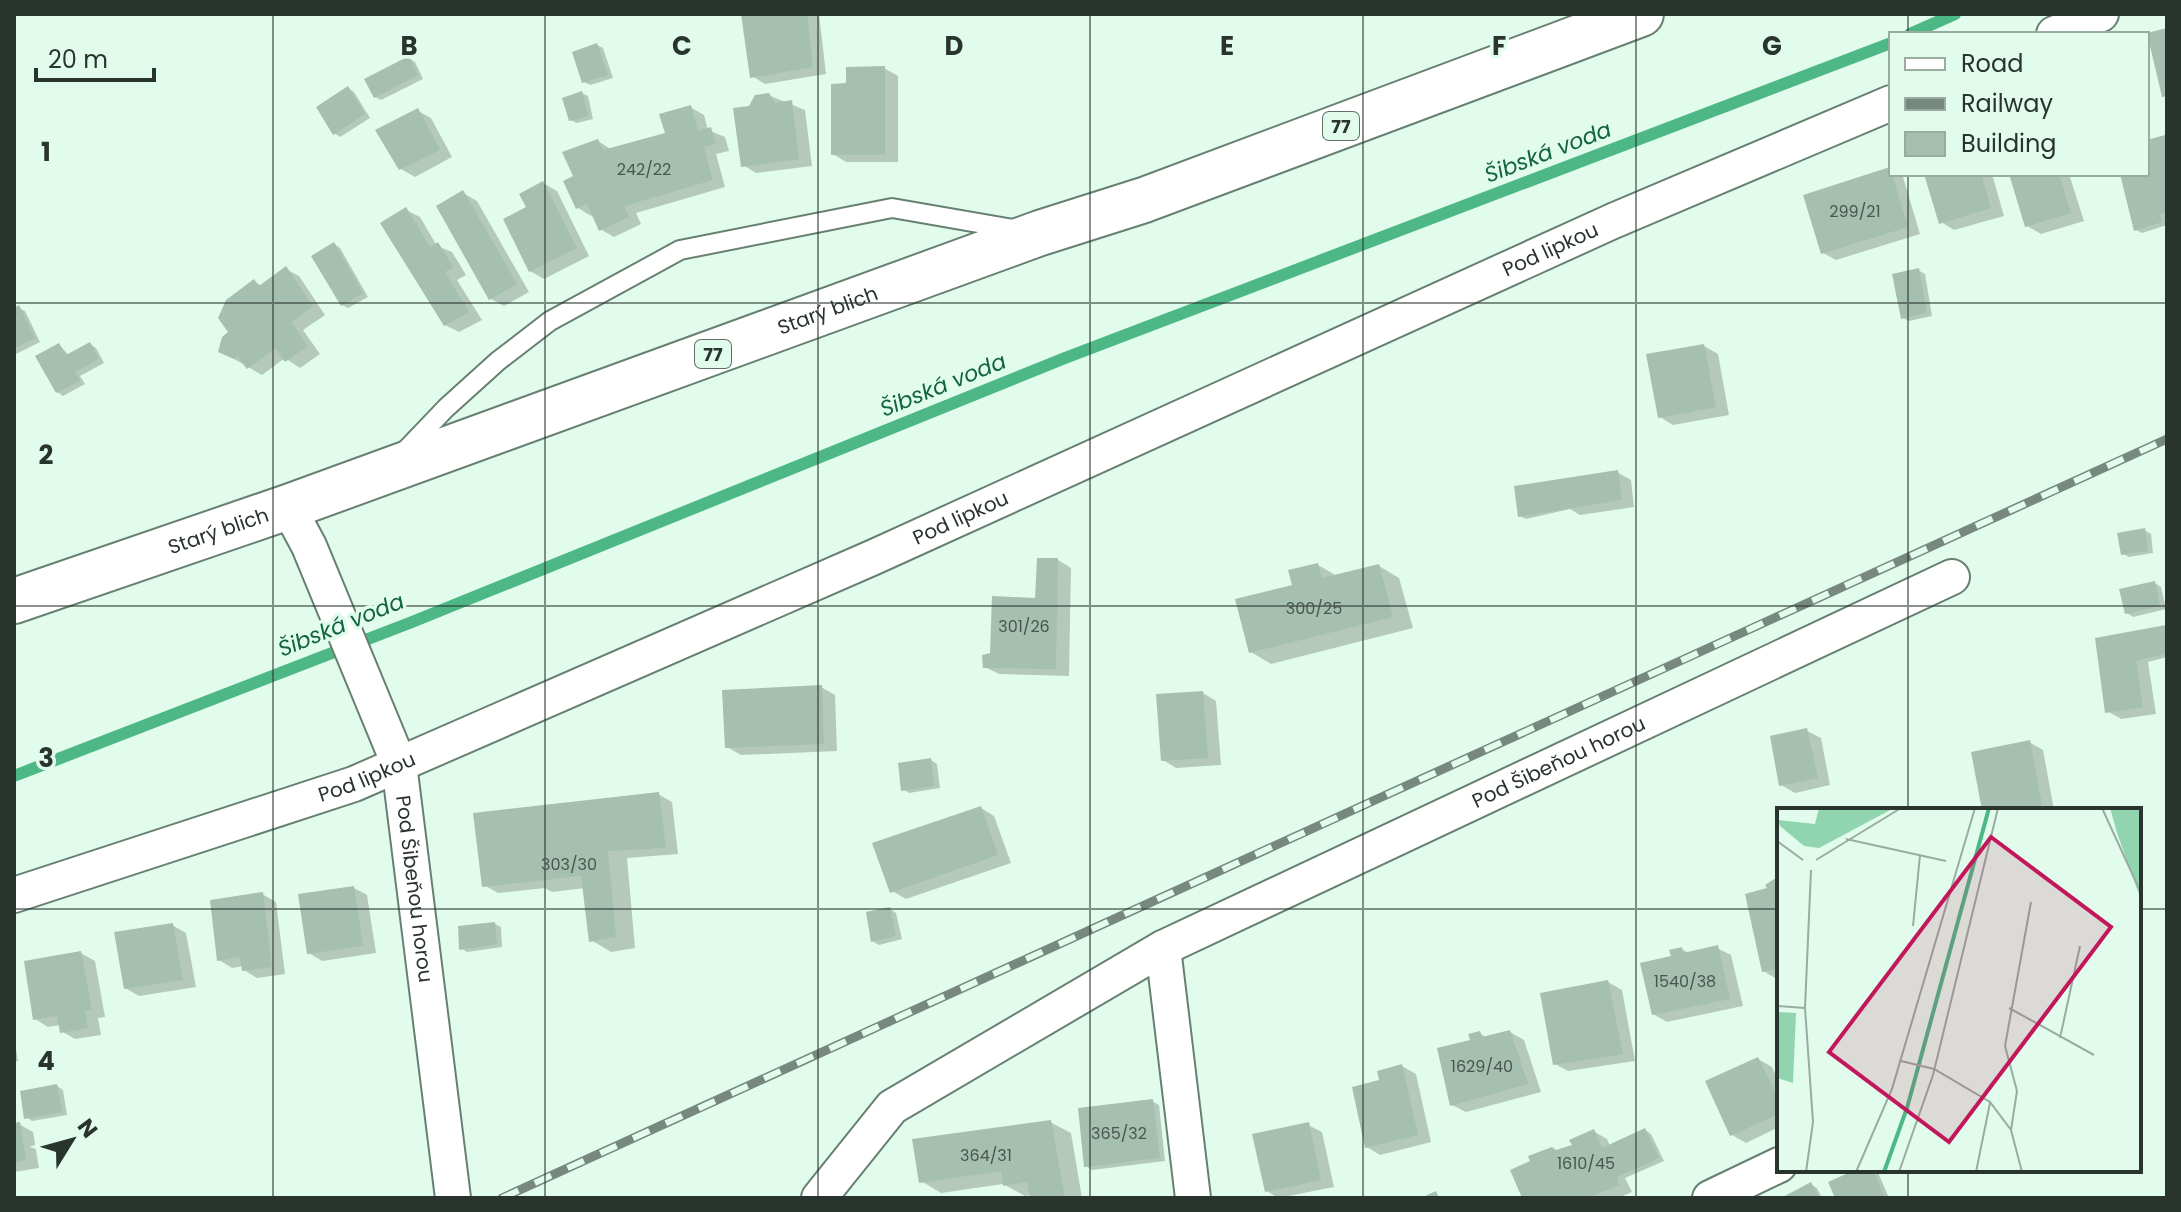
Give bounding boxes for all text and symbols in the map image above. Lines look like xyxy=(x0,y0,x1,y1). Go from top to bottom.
text: B xyxy=(400,28,418,64)
text: C xyxy=(672,28,692,64)
text: D xyxy=(945,28,964,64)
text: E xyxy=(1220,28,1234,64)
text: F xyxy=(1492,28,1506,64)
text: G xyxy=(1762,28,1782,64)
scale bar xyxy=(36,32,154,82)
legend xyxy=(1889,32,2149,176)
text: 20 m xyxy=(48,43,108,76)
text: Road xyxy=(1961,47,2023,80)
text: Railway xyxy=(1961,87,2054,120)
road number: 77 xyxy=(1323,112,1359,140)
water label: Šibská voda xyxy=(1480,114,1616,190)
text: Building xyxy=(1961,127,2057,160)
text: 1 xyxy=(41,134,51,170)
house number: 242/22 xyxy=(617,158,671,181)
house number: 299/21 xyxy=(1829,200,1881,223)
street label: Pod lipkou xyxy=(1498,216,1603,283)
street label: Starý blich xyxy=(774,279,882,342)
road number: 77 xyxy=(695,340,731,368)
water label: Šibská voda xyxy=(875,346,1011,424)
text: 2 xyxy=(39,437,54,473)
street label: Pod lipkou xyxy=(908,484,1013,552)
street label: Starý blich xyxy=(164,501,272,561)
water label: Šibská voda xyxy=(273,586,409,664)
house number: 300/25 xyxy=(1286,597,1342,620)
house number: 301/26 xyxy=(998,615,1050,638)
street label: Pod Šibeňou horou xyxy=(1467,709,1650,815)
text: 3 xyxy=(38,740,54,776)
street label: Pod lipkou xyxy=(315,745,420,809)
street label: Pod Šibeňou horou xyxy=(389,794,440,984)
inset map xyxy=(1777,808,2141,1172)
house number: 303/30 xyxy=(541,853,597,876)
house number: 1540/38 xyxy=(1654,970,1716,993)
text: 4 xyxy=(37,1043,55,1079)
house number: 1629/40 xyxy=(1451,1055,1513,1078)
north arrow xyxy=(32,1100,112,1180)
text: N xyxy=(70,1112,105,1144)
house number: 365/32 xyxy=(1091,1122,1147,1145)
house number: 364/31 xyxy=(960,1144,1012,1167)
house number: 1610/45 xyxy=(1557,1152,1615,1175)

